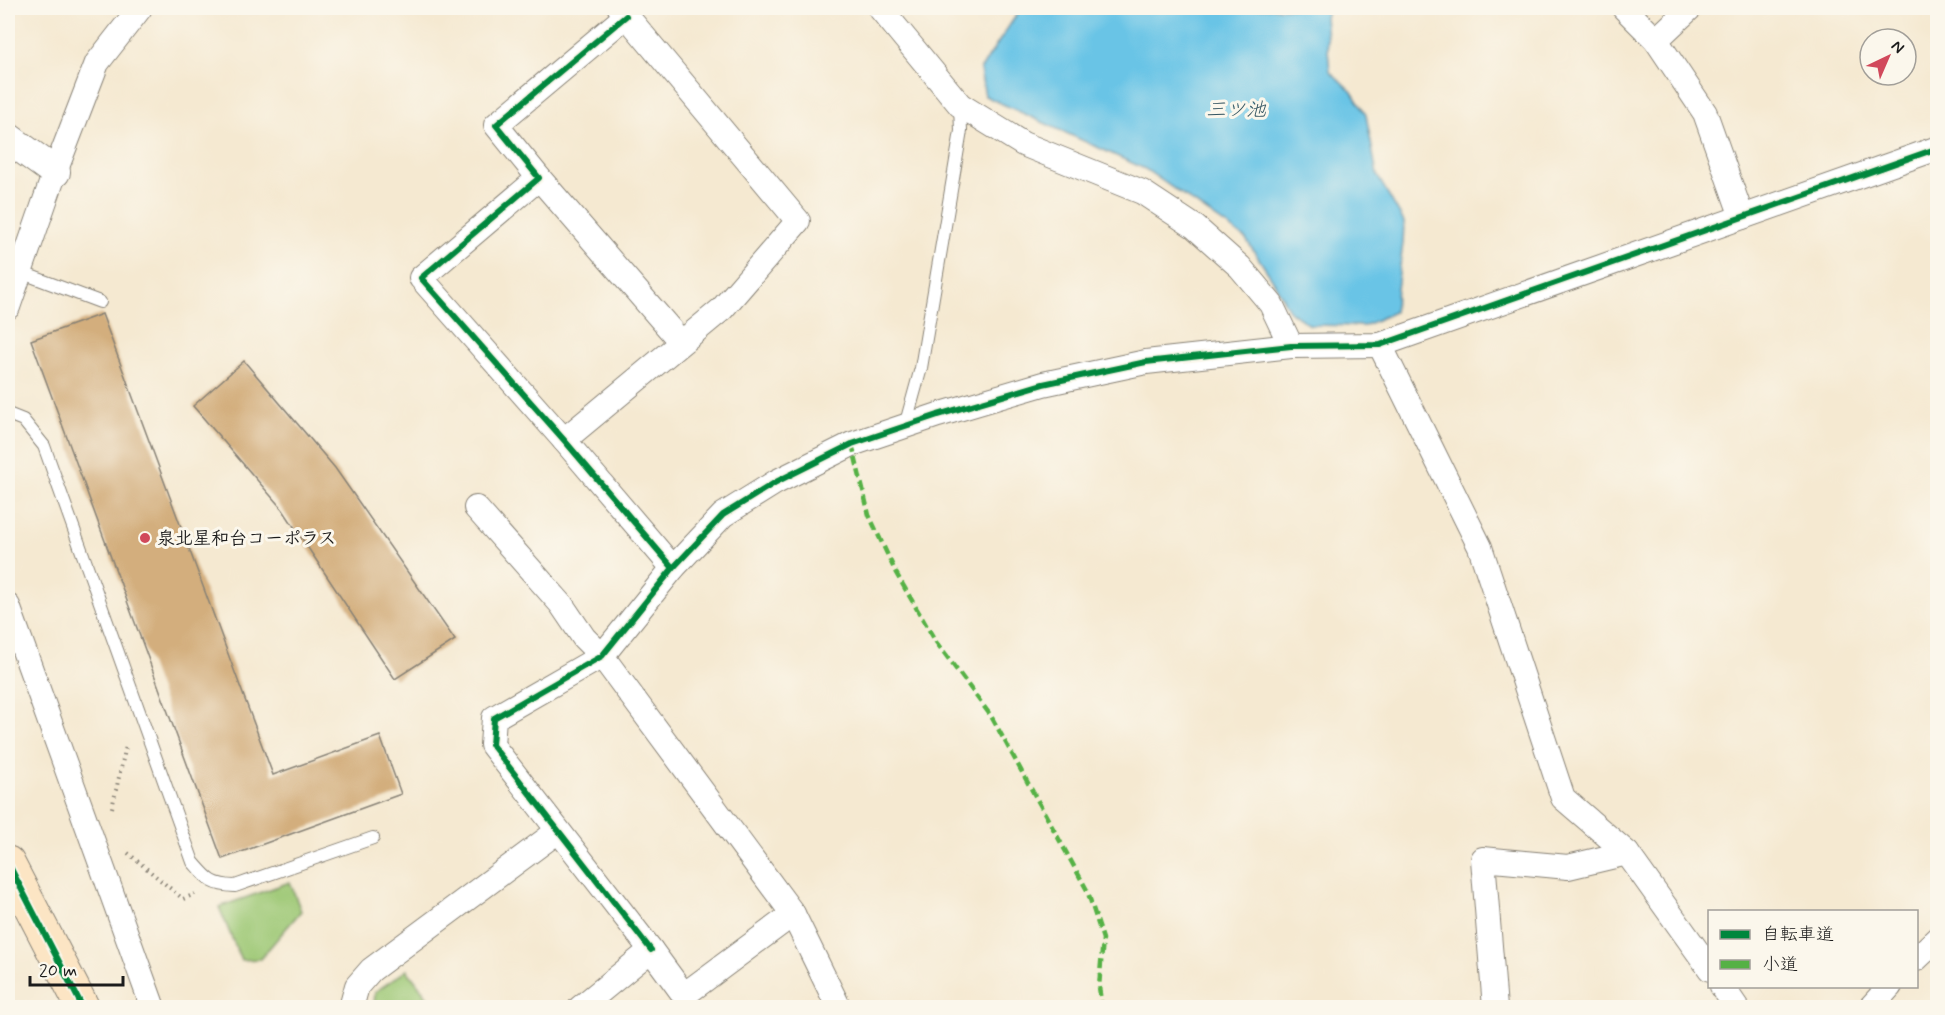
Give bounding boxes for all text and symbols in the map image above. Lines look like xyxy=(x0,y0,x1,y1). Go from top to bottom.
north arrow xyxy=(1858,27,1918,87)
text: N xyxy=(1886,36,1909,59)
water label: 三ツ池 xyxy=(1206,97,1267,124)
place label: 泉北星和台コーポラス xyxy=(157,527,336,551)
marker: 泉北星和台コーポラス xyxy=(138,531,152,545)
legend xyxy=(1708,910,1918,988)
text: 自転車道 xyxy=(1762,923,1834,947)
scale bar xyxy=(30,949,123,987)
text: 小道 xyxy=(1762,953,1798,977)
text: 20 m xyxy=(39,959,77,983)

